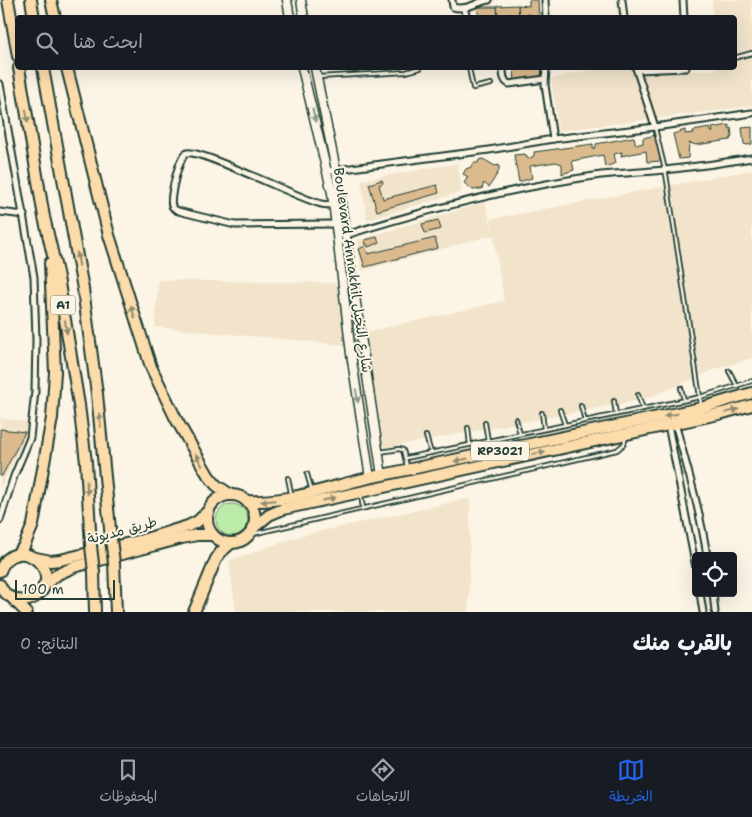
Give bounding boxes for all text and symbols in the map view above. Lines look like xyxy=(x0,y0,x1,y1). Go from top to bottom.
search box xyxy=(15,15,737,70)
icon: search xyxy=(33,29,61,57)
text: ابحث هنا xyxy=(73,29,143,54)
one-way arrow xyxy=(310,107,318,122)
one-way arrow xyxy=(24,108,32,124)
street label: Boulevard Annakhil شارع النخيل xyxy=(329,166,376,374)
one-way arrow xyxy=(73,251,81,267)
road number: A1 xyxy=(50,296,76,314)
one-way arrow xyxy=(129,304,137,319)
one-way arrow xyxy=(62,319,70,335)
one-way arrow xyxy=(353,389,361,405)
one-way arrow xyxy=(724,406,739,414)
one-way arrow xyxy=(663,411,679,419)
one-way arrow xyxy=(96,412,104,428)
road number: RP3021 xyxy=(471,442,529,461)
one-way arrow xyxy=(531,448,547,456)
one-way arrow xyxy=(195,453,203,467)
one-way arrow xyxy=(452,456,468,464)
one-way arrow xyxy=(84,480,92,496)
one-way arrow xyxy=(321,495,336,503)
one-way arrow xyxy=(260,497,276,505)
street label: طريق مديونة xyxy=(85,512,159,548)
map controls xyxy=(692,552,737,597)
button: locate xyxy=(692,552,737,597)
scale bar xyxy=(15,577,115,600)
text: 100 m xyxy=(22,580,64,598)
text: بالقرب منك xyxy=(633,629,732,657)
text: النتائج: 0 xyxy=(20,633,78,654)
tab: المحفوظات xyxy=(99,756,157,809)
tab: الاتجاهات xyxy=(356,756,410,809)
tab: الخريطة xyxy=(609,756,653,809)

